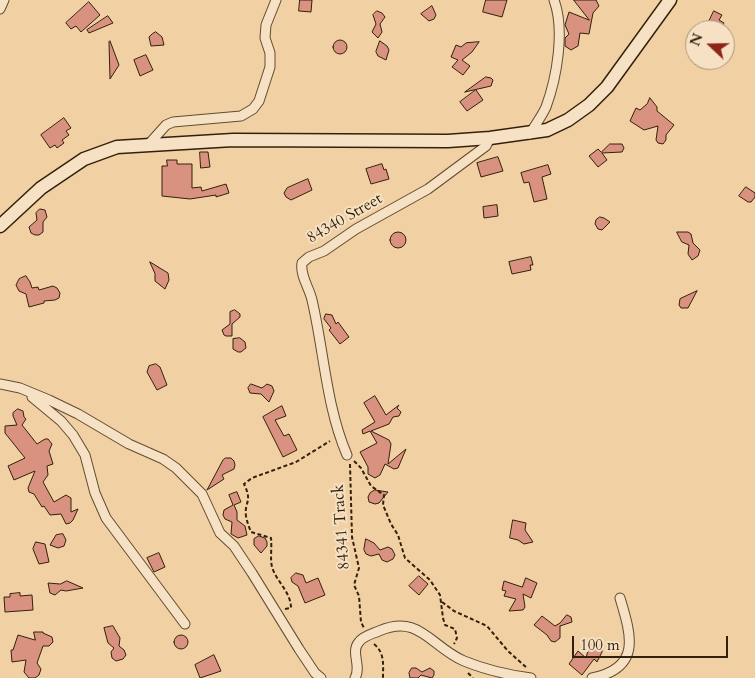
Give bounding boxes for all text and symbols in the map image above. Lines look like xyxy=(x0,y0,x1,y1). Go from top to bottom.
north arrow xyxy=(685,20,735,70)
text: N xyxy=(685,31,708,49)
street label: 84340 Street xyxy=(304,190,386,248)
street label: 84341 Track xyxy=(329,484,355,570)
scale bar xyxy=(575,626,731,658)
text: 100 m xyxy=(580,635,620,655)

